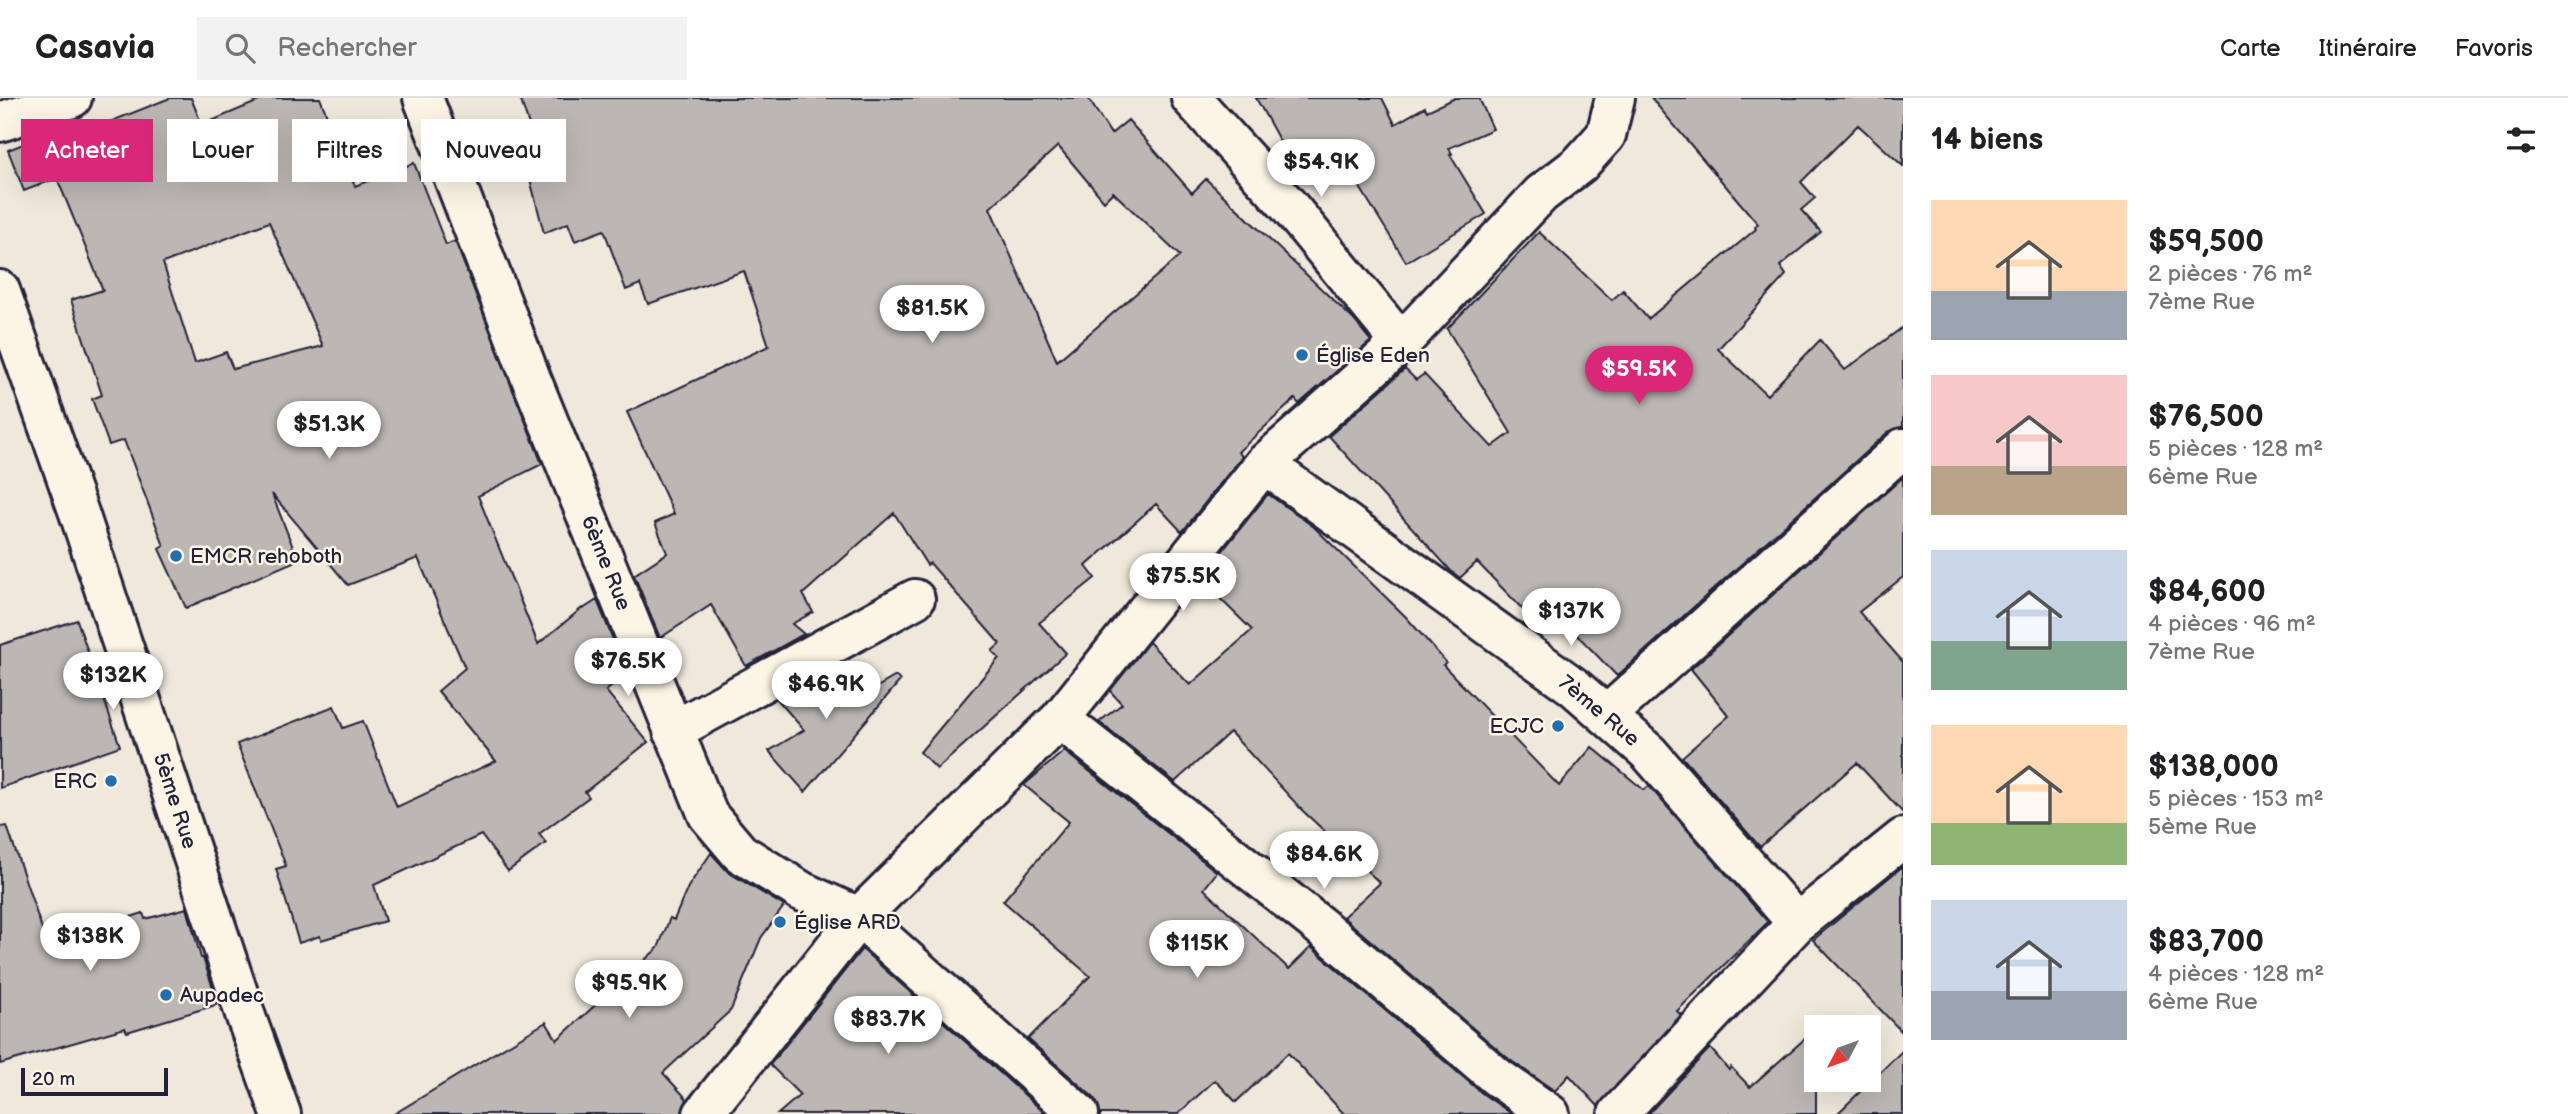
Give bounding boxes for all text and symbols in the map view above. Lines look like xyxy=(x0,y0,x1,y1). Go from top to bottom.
search box xyxy=(197,17,687,80)
text: Casavia xyxy=(35,28,155,68)
icon: search xyxy=(221,29,259,67)
text: Rechercher xyxy=(277,33,417,64)
text: Carte xyxy=(2220,34,2281,63)
text: Itinéraire xyxy=(2319,34,2417,63)
text: Favoris xyxy=(2455,34,2533,63)
chip: Acheter xyxy=(21,119,153,182)
chip: Louer xyxy=(167,119,278,182)
chip: Filtres xyxy=(292,119,407,182)
chip: Nouveau xyxy=(421,119,566,182)
icon: filters xyxy=(2502,121,2540,159)
text: 14 biens xyxy=(1931,122,2043,158)
pin: $54.9K xyxy=(1264,140,1378,199)
text: $54.9K xyxy=(1283,148,1359,176)
text: $59,500 xyxy=(2148,224,2264,260)
icon: home xyxy=(1987,228,2071,312)
text: 2 pièces · 76 m² xyxy=(2148,260,2313,288)
pin: $81.5K xyxy=(875,286,989,345)
text: 7ème Rue xyxy=(2148,288,2255,316)
text: $81.5K xyxy=(896,294,968,322)
place label: Église Eden xyxy=(1316,343,1430,368)
pin: $59.5K xyxy=(1582,346,1696,406)
marker: Église Eden xyxy=(1294,347,1310,363)
text: $59.5K xyxy=(1601,355,1677,383)
text: $76,500 xyxy=(2148,399,2264,435)
pin: $51.3K xyxy=(272,402,386,461)
icon: home xyxy=(1987,403,2071,487)
text: $51.3K xyxy=(293,410,365,438)
text: 5 pièces · 128 m² xyxy=(2148,435,2323,463)
text: 6ème Rue xyxy=(2148,463,2258,491)
street label: 6ème Rue xyxy=(576,512,636,614)
place label: EMCR rehoboth xyxy=(190,544,342,569)
marker: EMCR rehoboth xyxy=(168,548,184,564)
pin: $75.5K xyxy=(1126,554,1240,613)
text: $75.5K xyxy=(1145,562,1221,590)
text: $84,600 xyxy=(2148,574,2266,610)
icon: home xyxy=(1987,578,2071,662)
pin: $137K xyxy=(1522,588,1620,648)
text: $137K xyxy=(1538,597,1604,625)
text: 4 pièces · 96 m² xyxy=(2148,610,2316,638)
pin: $76.5K xyxy=(571,638,685,698)
text: 7ème Rue xyxy=(2148,638,2255,666)
text: $76.5K xyxy=(590,647,666,675)
pin: $132K xyxy=(64,652,162,712)
text: $132K xyxy=(79,661,147,689)
pin: $46.9K xyxy=(769,662,883,721)
text: $46.9K xyxy=(788,670,864,698)
street label: 7ème Rue xyxy=(1554,670,1644,752)
place label: ECJC xyxy=(1490,714,1544,739)
marker: ECJC xyxy=(1550,718,1566,734)
text: $138,000 xyxy=(2148,749,2279,785)
street label: 5ème Rue xyxy=(148,750,202,852)
icon: home xyxy=(1987,753,2071,837)
place label: ERC xyxy=(53,769,97,794)
marker: ERC xyxy=(103,773,119,789)
text: 5 pièces · 153 m² xyxy=(2148,785,2324,813)
text: 5ème Rue xyxy=(2148,813,2257,841)
pin: $84.6K xyxy=(1267,832,1381,891)
text: $84.6K xyxy=(1285,840,1363,868)
place label: Église ARD xyxy=(794,910,901,935)
pin: $138K xyxy=(41,914,139,973)
marker: Église ARD xyxy=(772,914,788,930)
pin: $115K xyxy=(1148,920,1246,980)
text: $138K xyxy=(56,922,124,950)
text: $83,700 xyxy=(2148,924,2264,960)
icon: home xyxy=(1987,928,2071,1012)
text: $115K xyxy=(1165,929,1229,957)
pin: $95.9K xyxy=(572,960,686,1020)
text: 4 pièces · 128 m² xyxy=(2148,960,2324,988)
text: $95.9K xyxy=(591,969,667,997)
place label: Aupadec xyxy=(180,983,264,1008)
marker: Aupadec xyxy=(158,987,174,1003)
text: 6ème Rue xyxy=(2148,988,2258,1016)
pin: $83.7K xyxy=(831,996,945,1056)
text: $83.7K xyxy=(850,1005,926,1033)
north arrow xyxy=(1804,1015,1881,1092)
map controls xyxy=(1804,1015,1881,1092)
scale bar xyxy=(21,1065,168,1097)
text: 20 m xyxy=(32,1068,75,1091)

